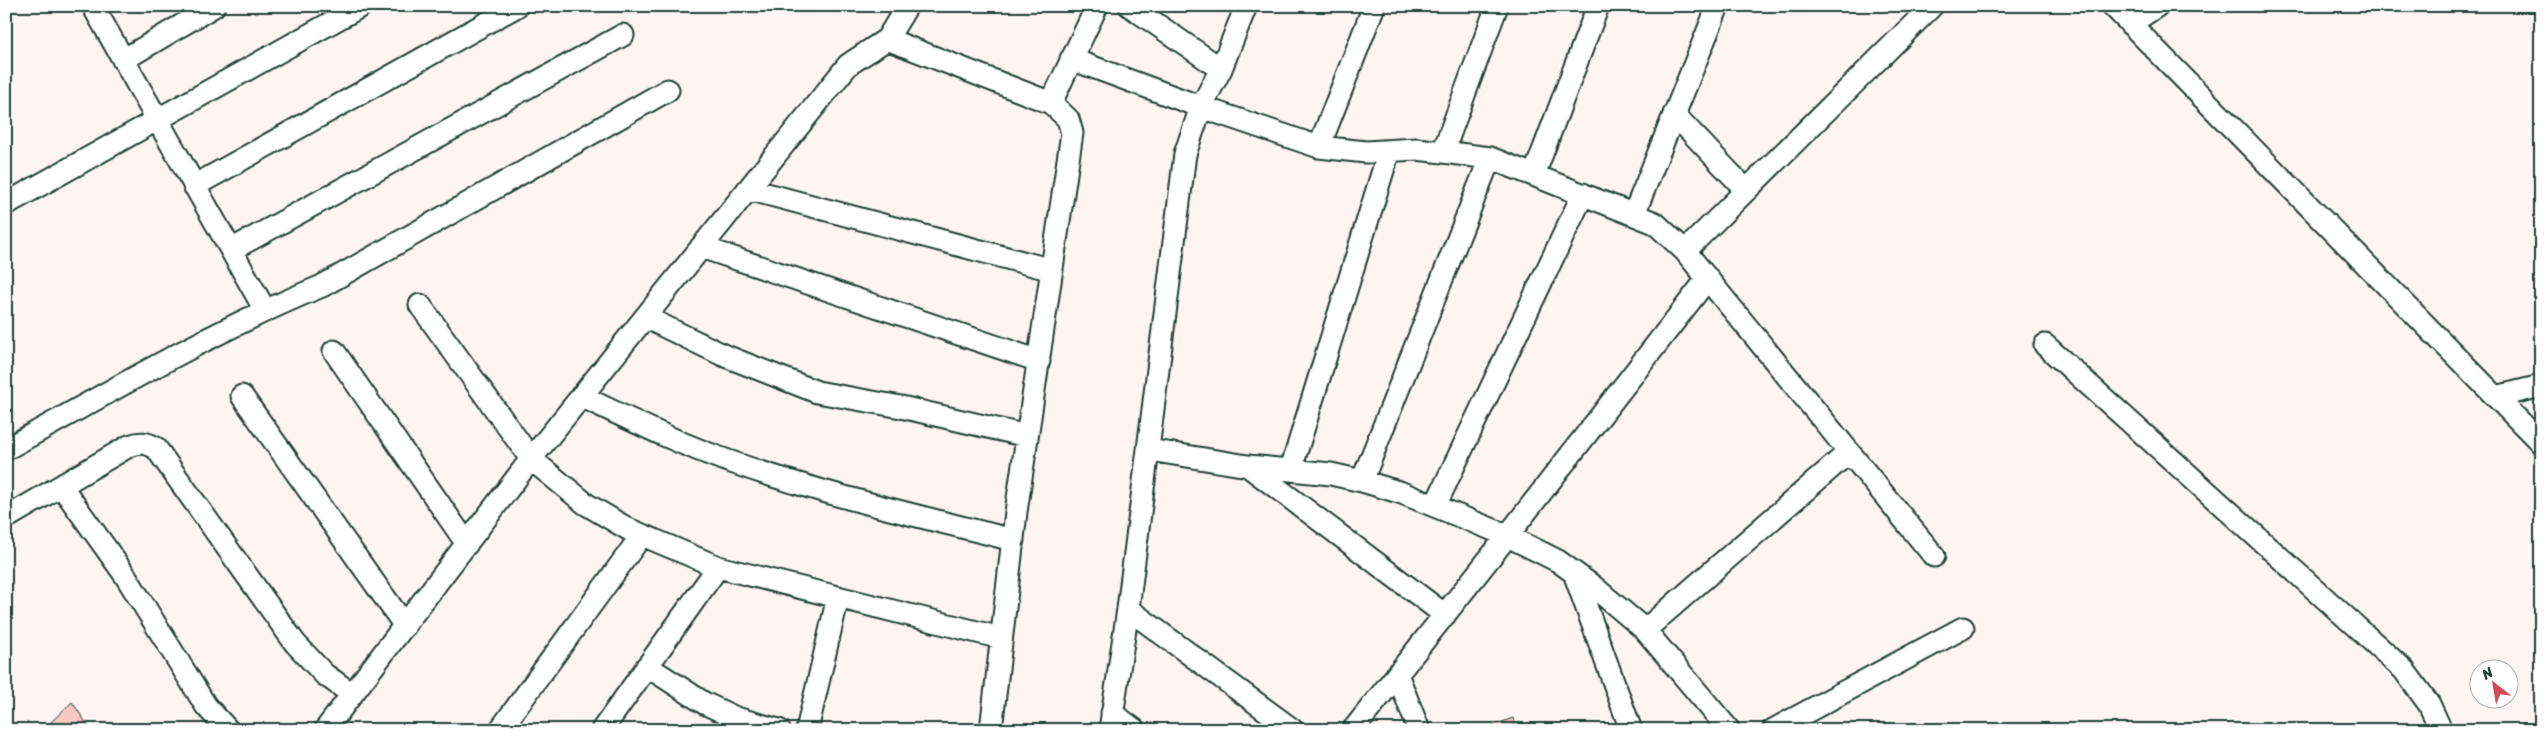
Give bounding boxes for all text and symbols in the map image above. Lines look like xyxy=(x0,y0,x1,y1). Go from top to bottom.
north arrow xyxy=(2470,658,2520,708)
text: N xyxy=(2476,660,2498,687)

